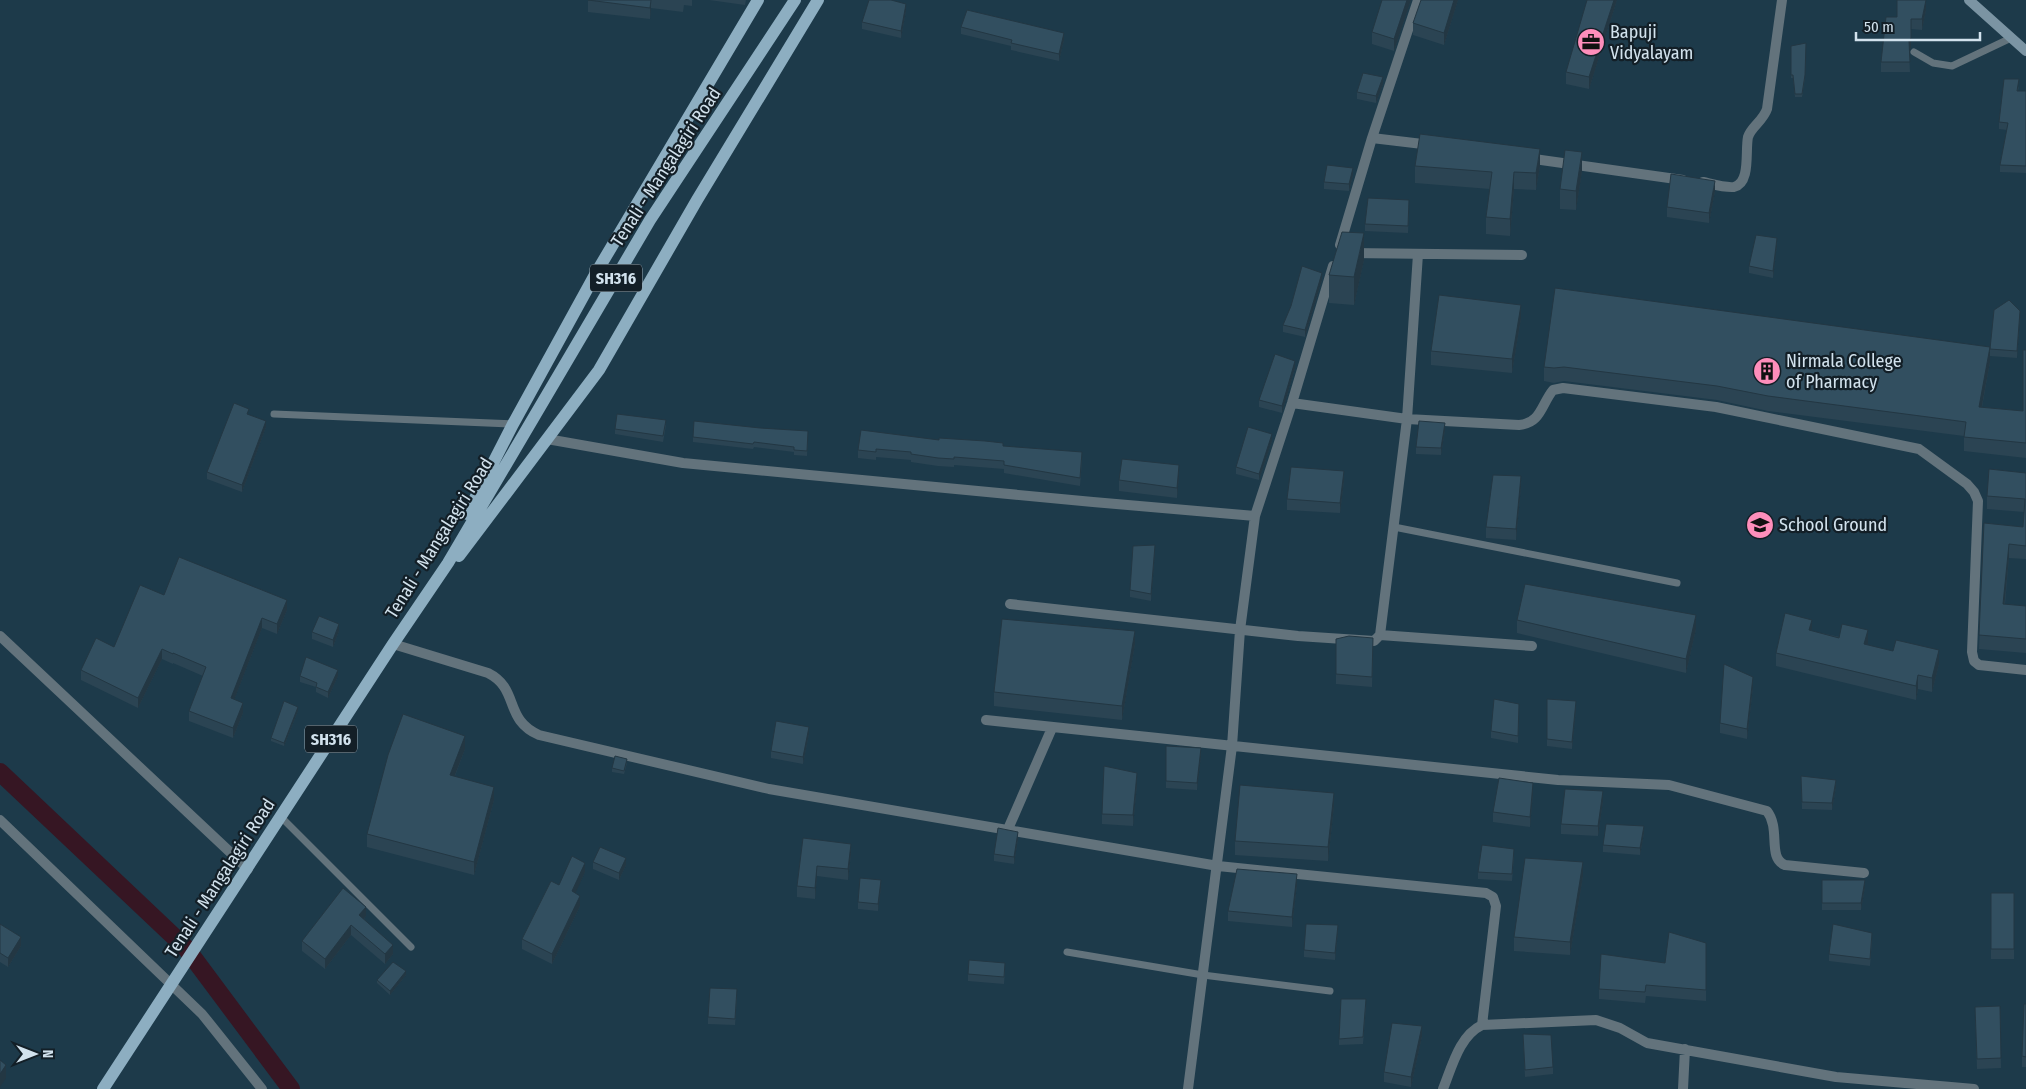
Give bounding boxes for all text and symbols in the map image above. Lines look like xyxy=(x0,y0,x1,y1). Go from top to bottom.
scale bar xyxy=(1856,10,1980,42)
text: 50 m xyxy=(1864,18,1894,36)
place label: Bapuji Vidyalayam xyxy=(1610,21,1693,64)
office icon: Bapuji Vidyalayam xyxy=(1576,27,1606,57)
street label: Tenali - Mangalagiri Road xyxy=(606,83,726,251)
road number: SH316 xyxy=(590,264,642,292)
place label: Nirmala College of Pharmacy xyxy=(1786,350,1902,393)
building icon: Nirmala College of Pharmacy xyxy=(1752,356,1782,386)
street label: Tenali - Mangalagiri Road xyxy=(381,454,497,622)
school or university icon: School Ground xyxy=(1745,510,1775,540)
place label: School Ground xyxy=(1779,514,1887,536)
road number: SH316 xyxy=(305,726,357,752)
street label: Tenali - Mangalagiri Road xyxy=(160,794,280,962)
north arrow xyxy=(10,1029,60,1079)
text: N xyxy=(39,1050,56,1058)

